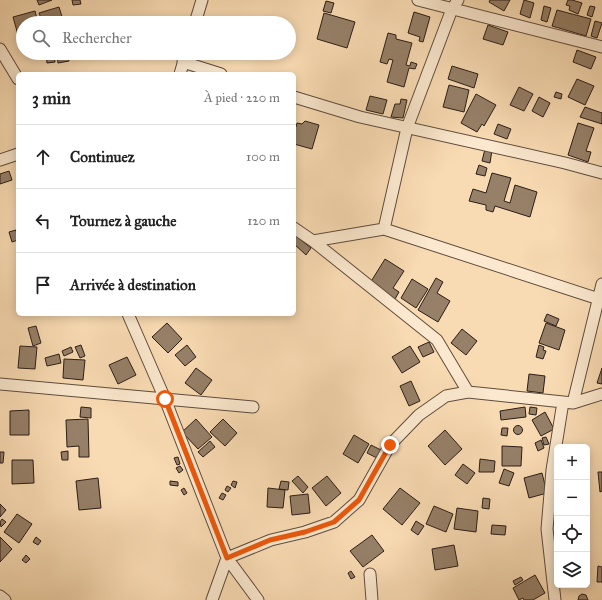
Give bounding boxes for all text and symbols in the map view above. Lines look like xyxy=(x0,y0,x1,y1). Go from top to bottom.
search box xyxy=(16,16,296,60)
icon: search xyxy=(30,27,52,49)
text: Rechercher xyxy=(62,29,132,47)
text: 3 min xyxy=(32,88,71,109)
text: À pied · 220 m xyxy=(204,90,280,106)
icon: ahead xyxy=(32,146,54,168)
text: Continuez xyxy=(70,148,135,166)
text: 100 m xyxy=(246,149,280,165)
icon: left xyxy=(32,210,54,232)
text: Tournez à gauche xyxy=(70,212,177,230)
text: 120 m xyxy=(247,213,280,229)
icon: arrive xyxy=(32,274,54,296)
text: Arrivée à destination xyxy=(70,276,196,294)
route start xyxy=(156,390,174,408)
route end xyxy=(381,436,399,454)
map controls xyxy=(554,444,590,588)
button: + xyxy=(554,444,590,480)
button: − xyxy=(554,480,590,516)
button: locate xyxy=(554,516,590,552)
button: layers xyxy=(554,552,590,588)

